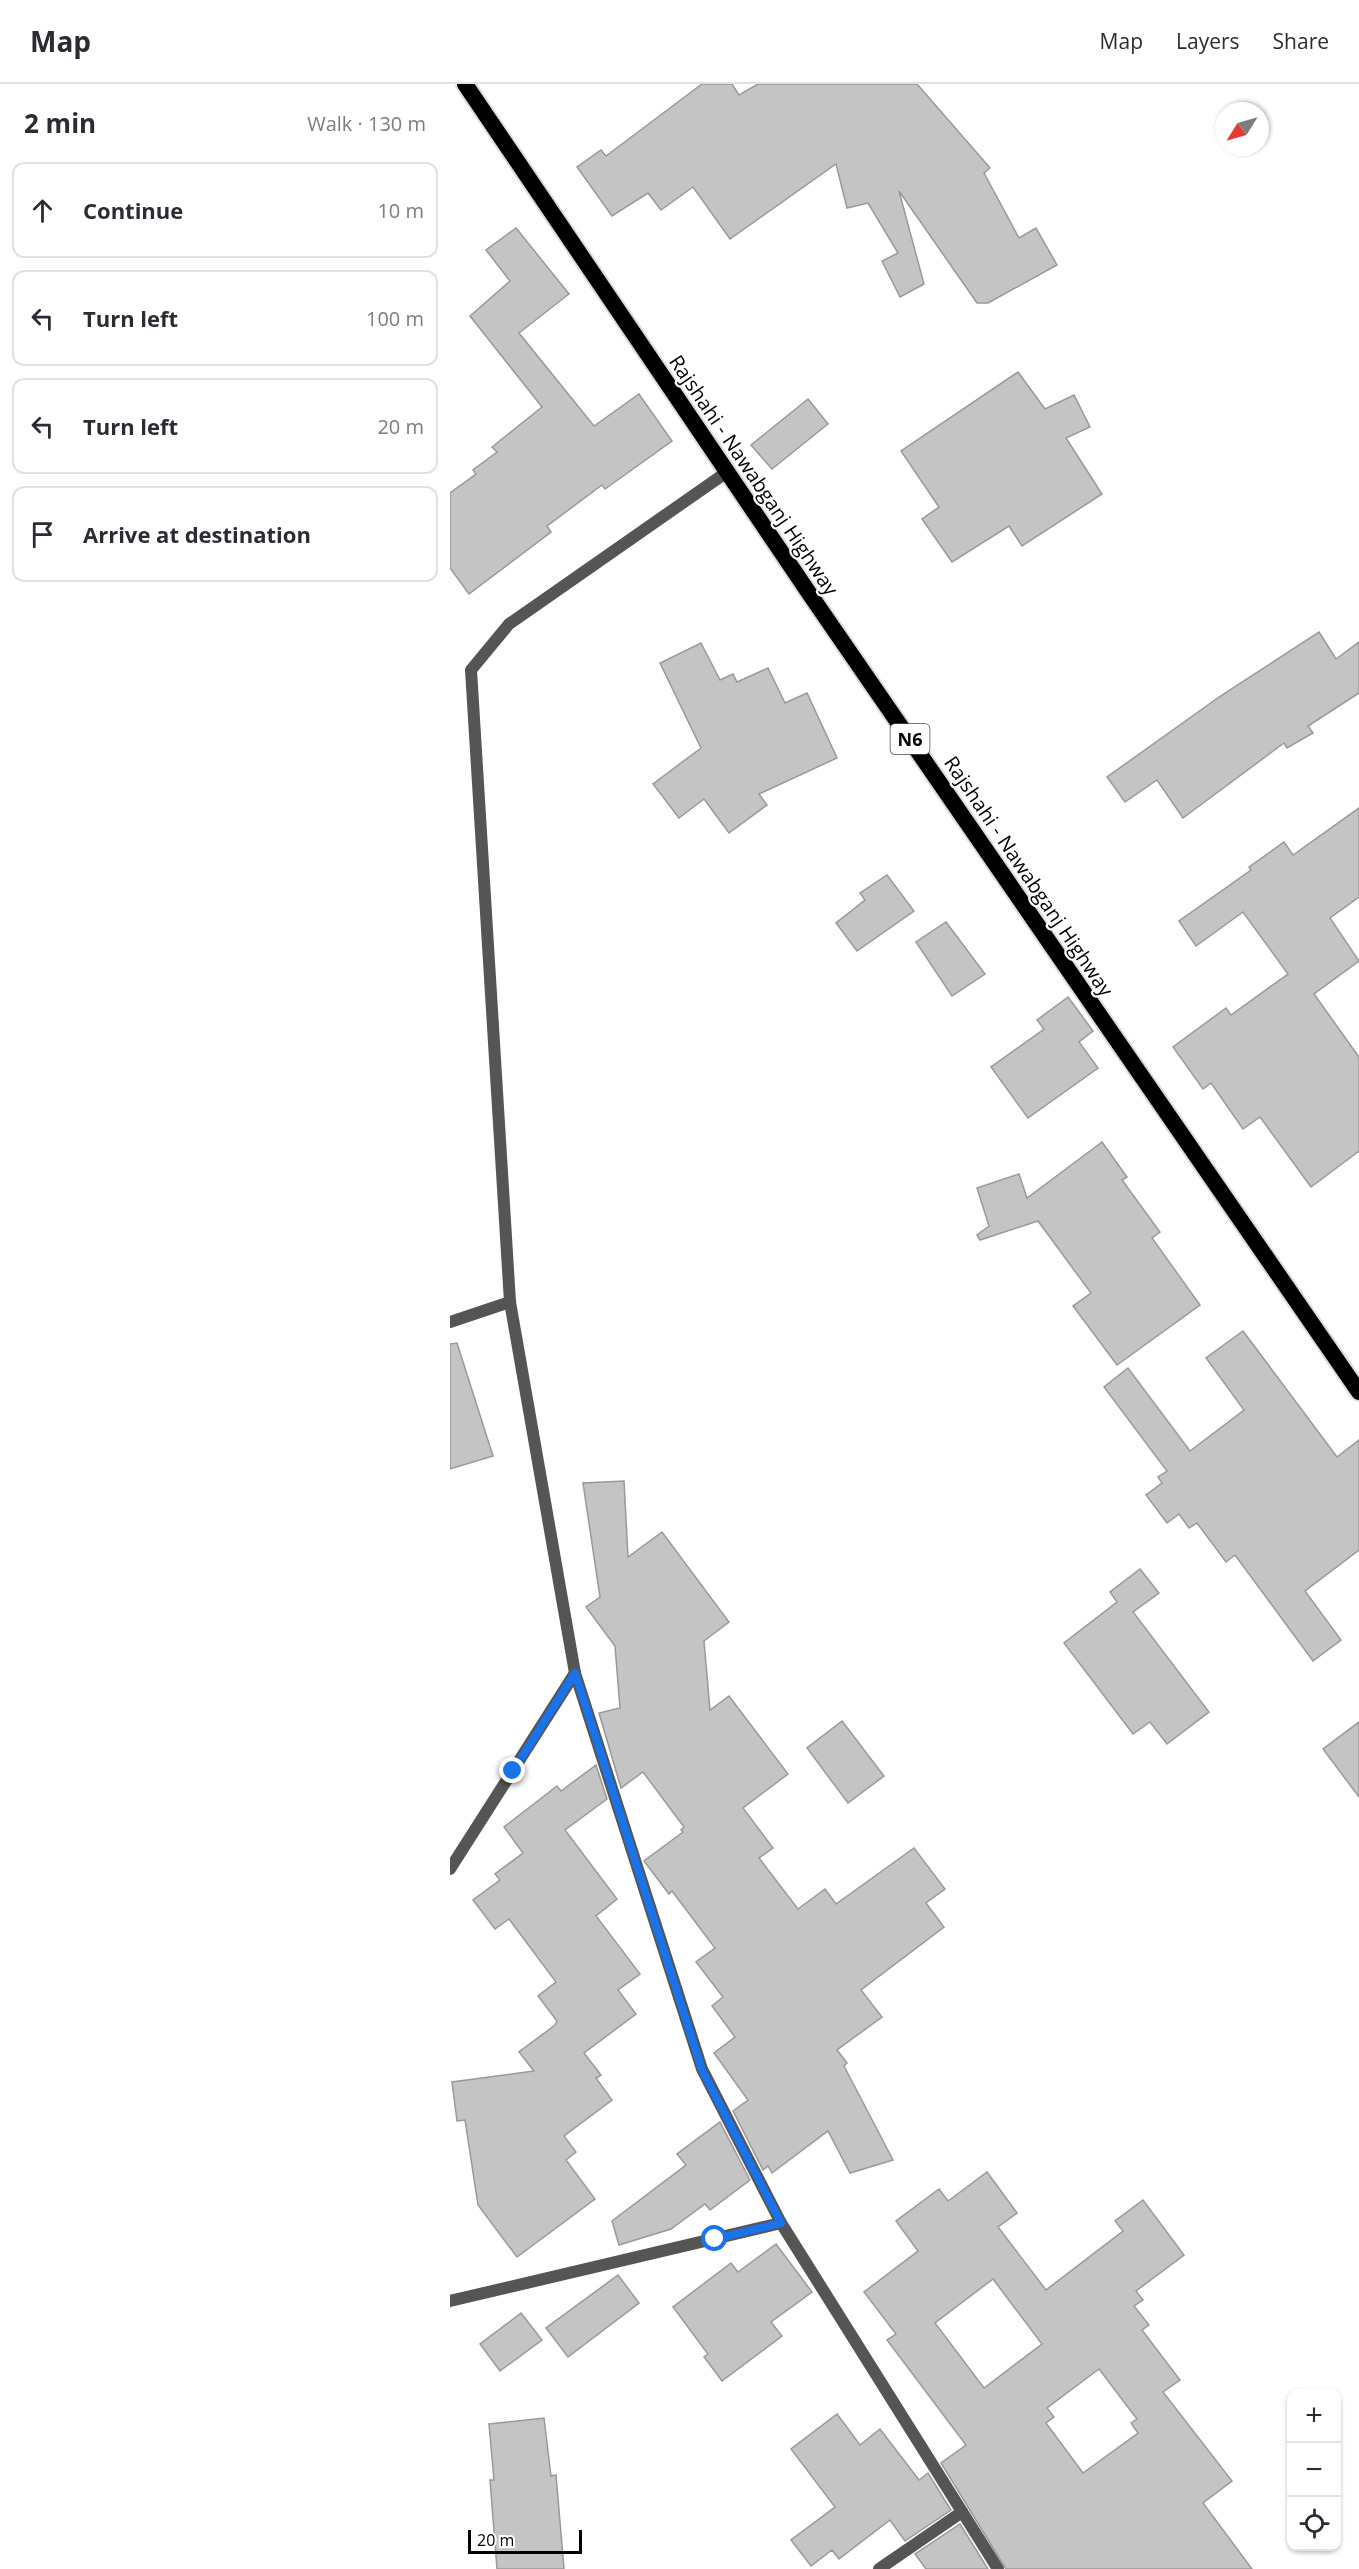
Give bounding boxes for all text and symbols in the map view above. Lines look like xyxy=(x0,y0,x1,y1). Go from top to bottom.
text: Map xyxy=(30,22,91,60)
text: Map xyxy=(1100,27,1143,55)
text: Layers xyxy=(1176,27,1240,55)
text: Share xyxy=(1273,27,1329,55)
north arrow xyxy=(1215,102,1269,156)
text: 2 min xyxy=(24,105,96,141)
text: Walk · 130 m xyxy=(307,110,426,137)
icon: ahead xyxy=(26,194,59,227)
text: Continue xyxy=(83,195,183,225)
text: 10 m xyxy=(377,197,424,224)
icon: left xyxy=(26,302,59,335)
text: Turn left xyxy=(83,303,178,333)
text: 100 m xyxy=(366,305,424,332)
street label: Rajshahi - Nawabganj Highway xyxy=(663,349,845,601)
icon: left xyxy=(26,410,59,443)
text: Turn left xyxy=(83,411,178,441)
text: 20 m xyxy=(377,413,424,440)
icon: arrive xyxy=(26,518,59,551)
text: Arrive at destination xyxy=(83,519,311,549)
road number: N6 xyxy=(890,724,930,754)
street label: Rajshahi - Nawabganj Highway xyxy=(938,750,1120,1002)
route end xyxy=(499,1757,525,1783)
route start xyxy=(701,2225,727,2251)
map controls xyxy=(1287,2389,1341,2551)
button: + xyxy=(1287,2389,1341,2443)
button: − xyxy=(1287,2443,1341,2497)
button: locate xyxy=(1287,2497,1341,2551)
scale bar xyxy=(468,2527,582,2554)
text: 20 m xyxy=(477,2529,514,2551)

